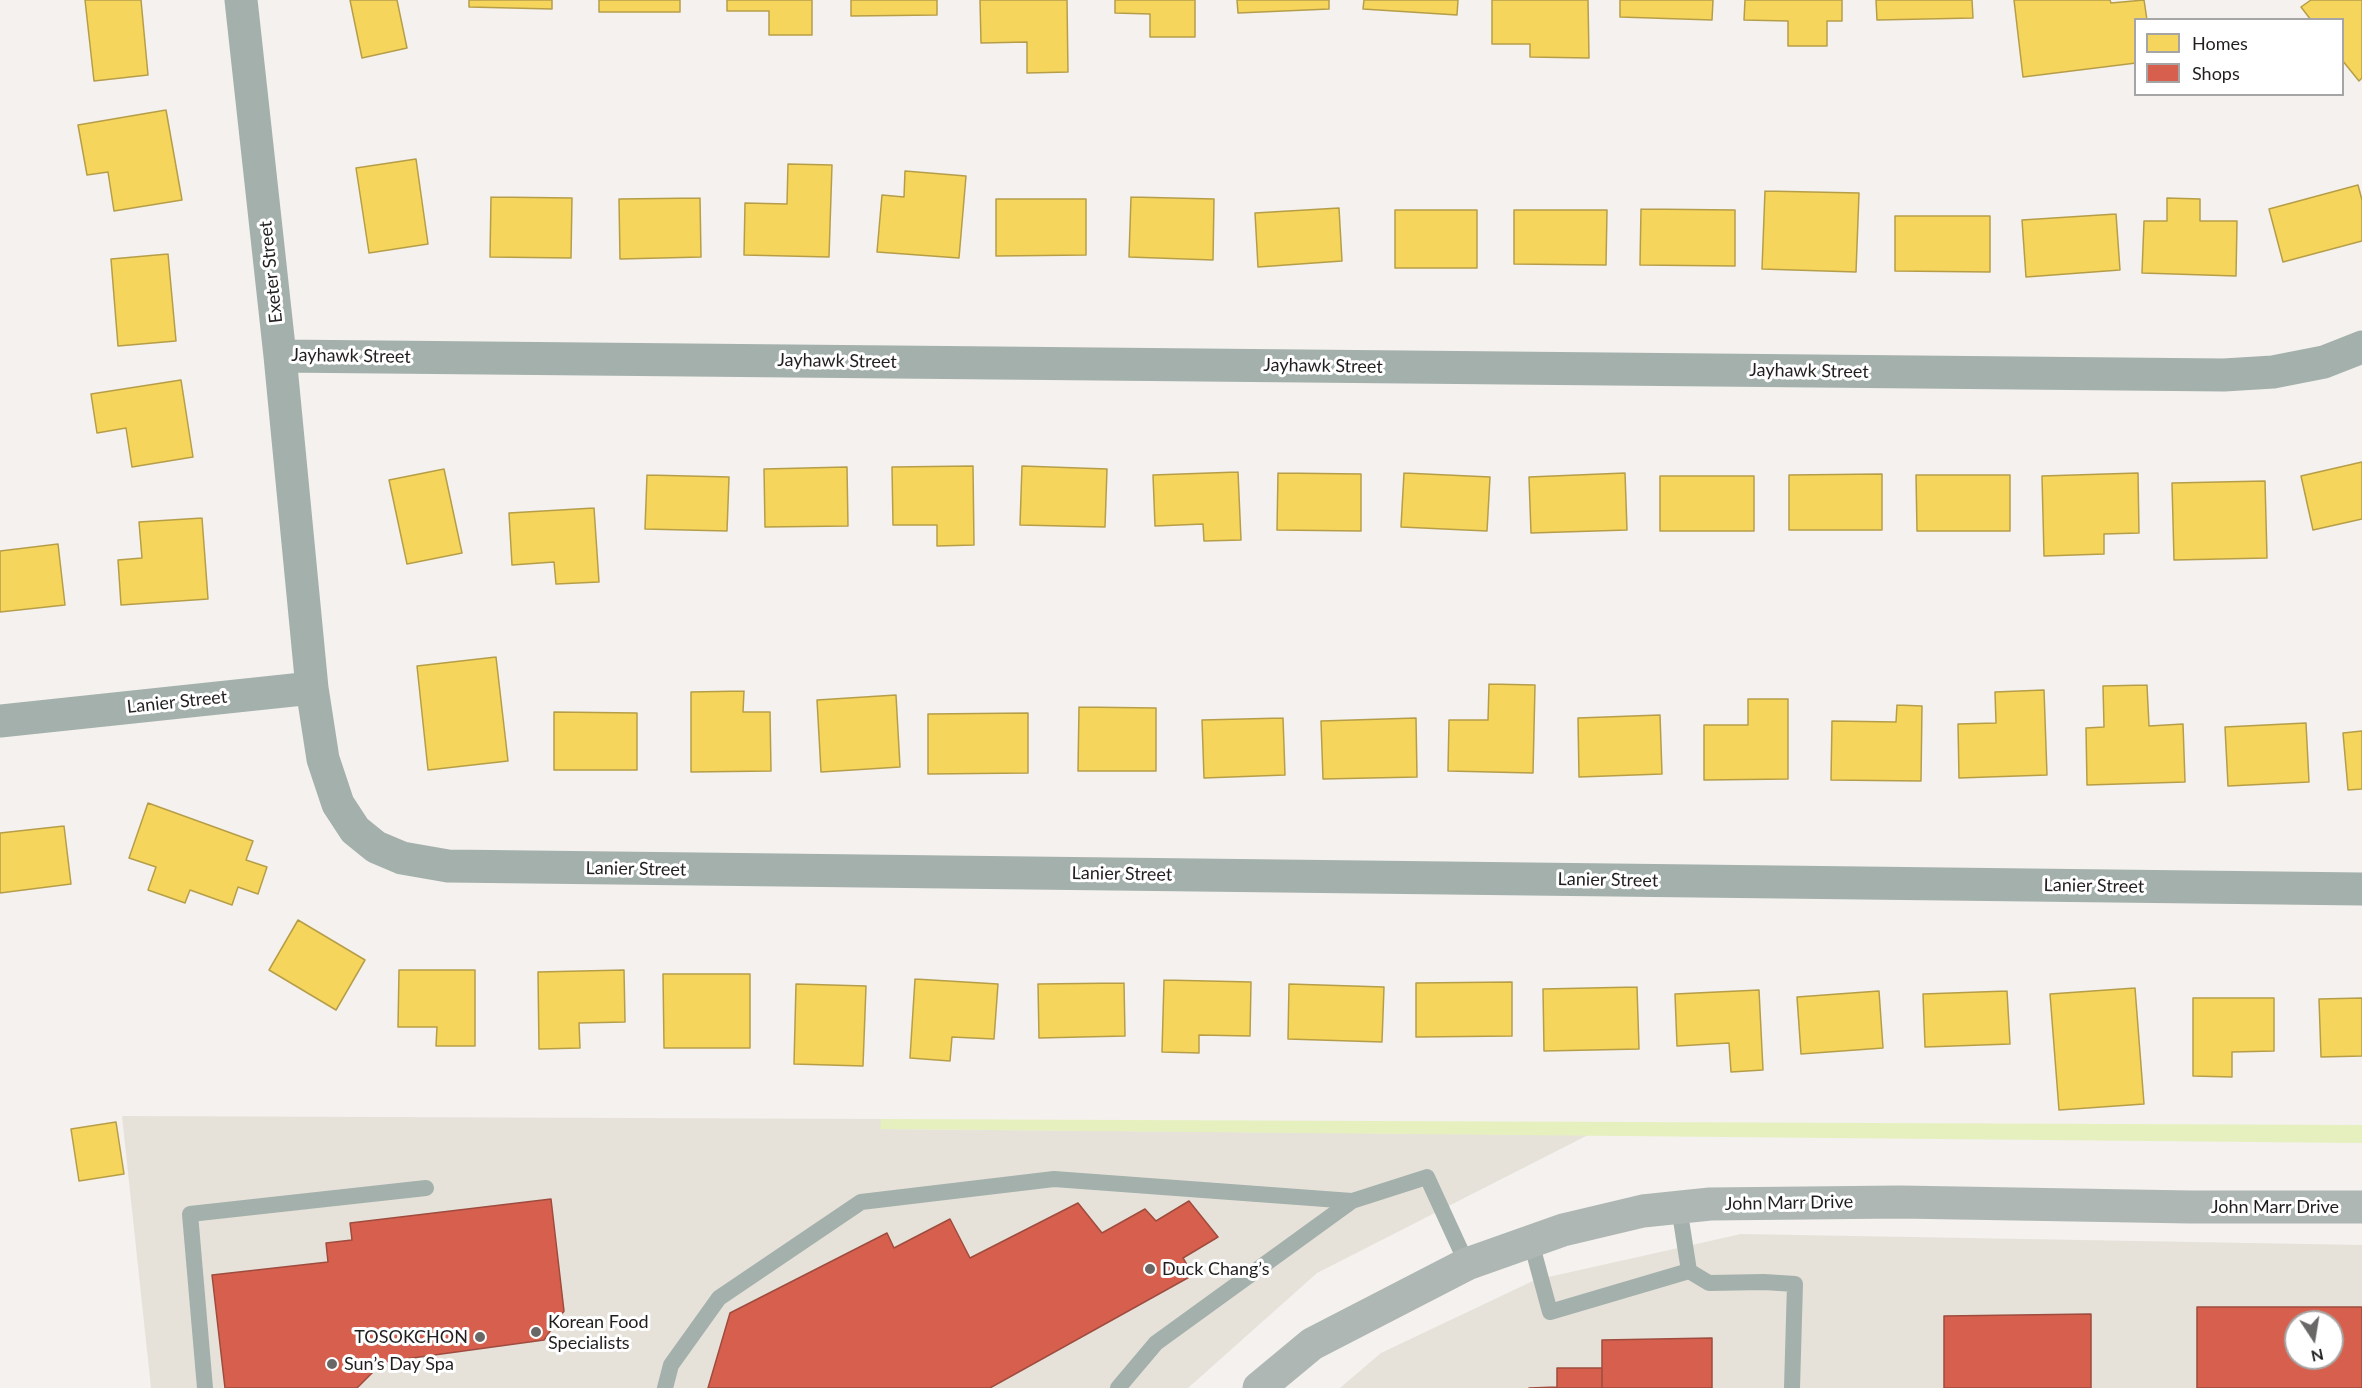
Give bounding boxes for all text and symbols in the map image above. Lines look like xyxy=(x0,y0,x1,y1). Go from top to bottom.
legend xyxy=(2134,18,2344,96)
text: Homes xyxy=(2192,32,2248,54)
text: Shops xyxy=(2192,62,2240,84)
street label: Exeter Street xyxy=(255,220,287,324)
street label: Jayhawk Street xyxy=(291,344,411,368)
street label: Jayhawk Street xyxy=(777,349,897,373)
street label: Jayhawk Street xyxy=(1263,354,1383,378)
street label: Jayhawk Street xyxy=(1749,359,1869,383)
street label: Lanier Street xyxy=(126,686,228,718)
street label: Lanier Street xyxy=(586,857,686,881)
street label: Lanier Street xyxy=(1072,862,1172,886)
street label: Lanier Street xyxy=(1558,868,1658,892)
street label: Lanier Street xyxy=(2044,874,2144,898)
street label: John Marr Drive xyxy=(1725,1191,1853,1215)
street label: John Marr Drive xyxy=(2211,1196,2339,1218)
place label: Duck Chang’s xyxy=(1162,1258,1270,1280)
marker: Duck Chang’s xyxy=(1143,1262,1157,1276)
north arrow xyxy=(2284,1310,2344,1370)
place label: Korean Food Specialists xyxy=(548,1311,649,1354)
marker: Korean Food Specialists xyxy=(529,1325,543,1339)
place label: TOSOKCHON xyxy=(354,1326,468,1348)
marker: TOSOKCHON xyxy=(473,1330,487,1344)
text: N xyxy=(2309,1346,2325,1367)
place label: Sun’s Day Spa xyxy=(344,1353,454,1375)
marker: Sun’s Day Spa xyxy=(325,1357,339,1371)

